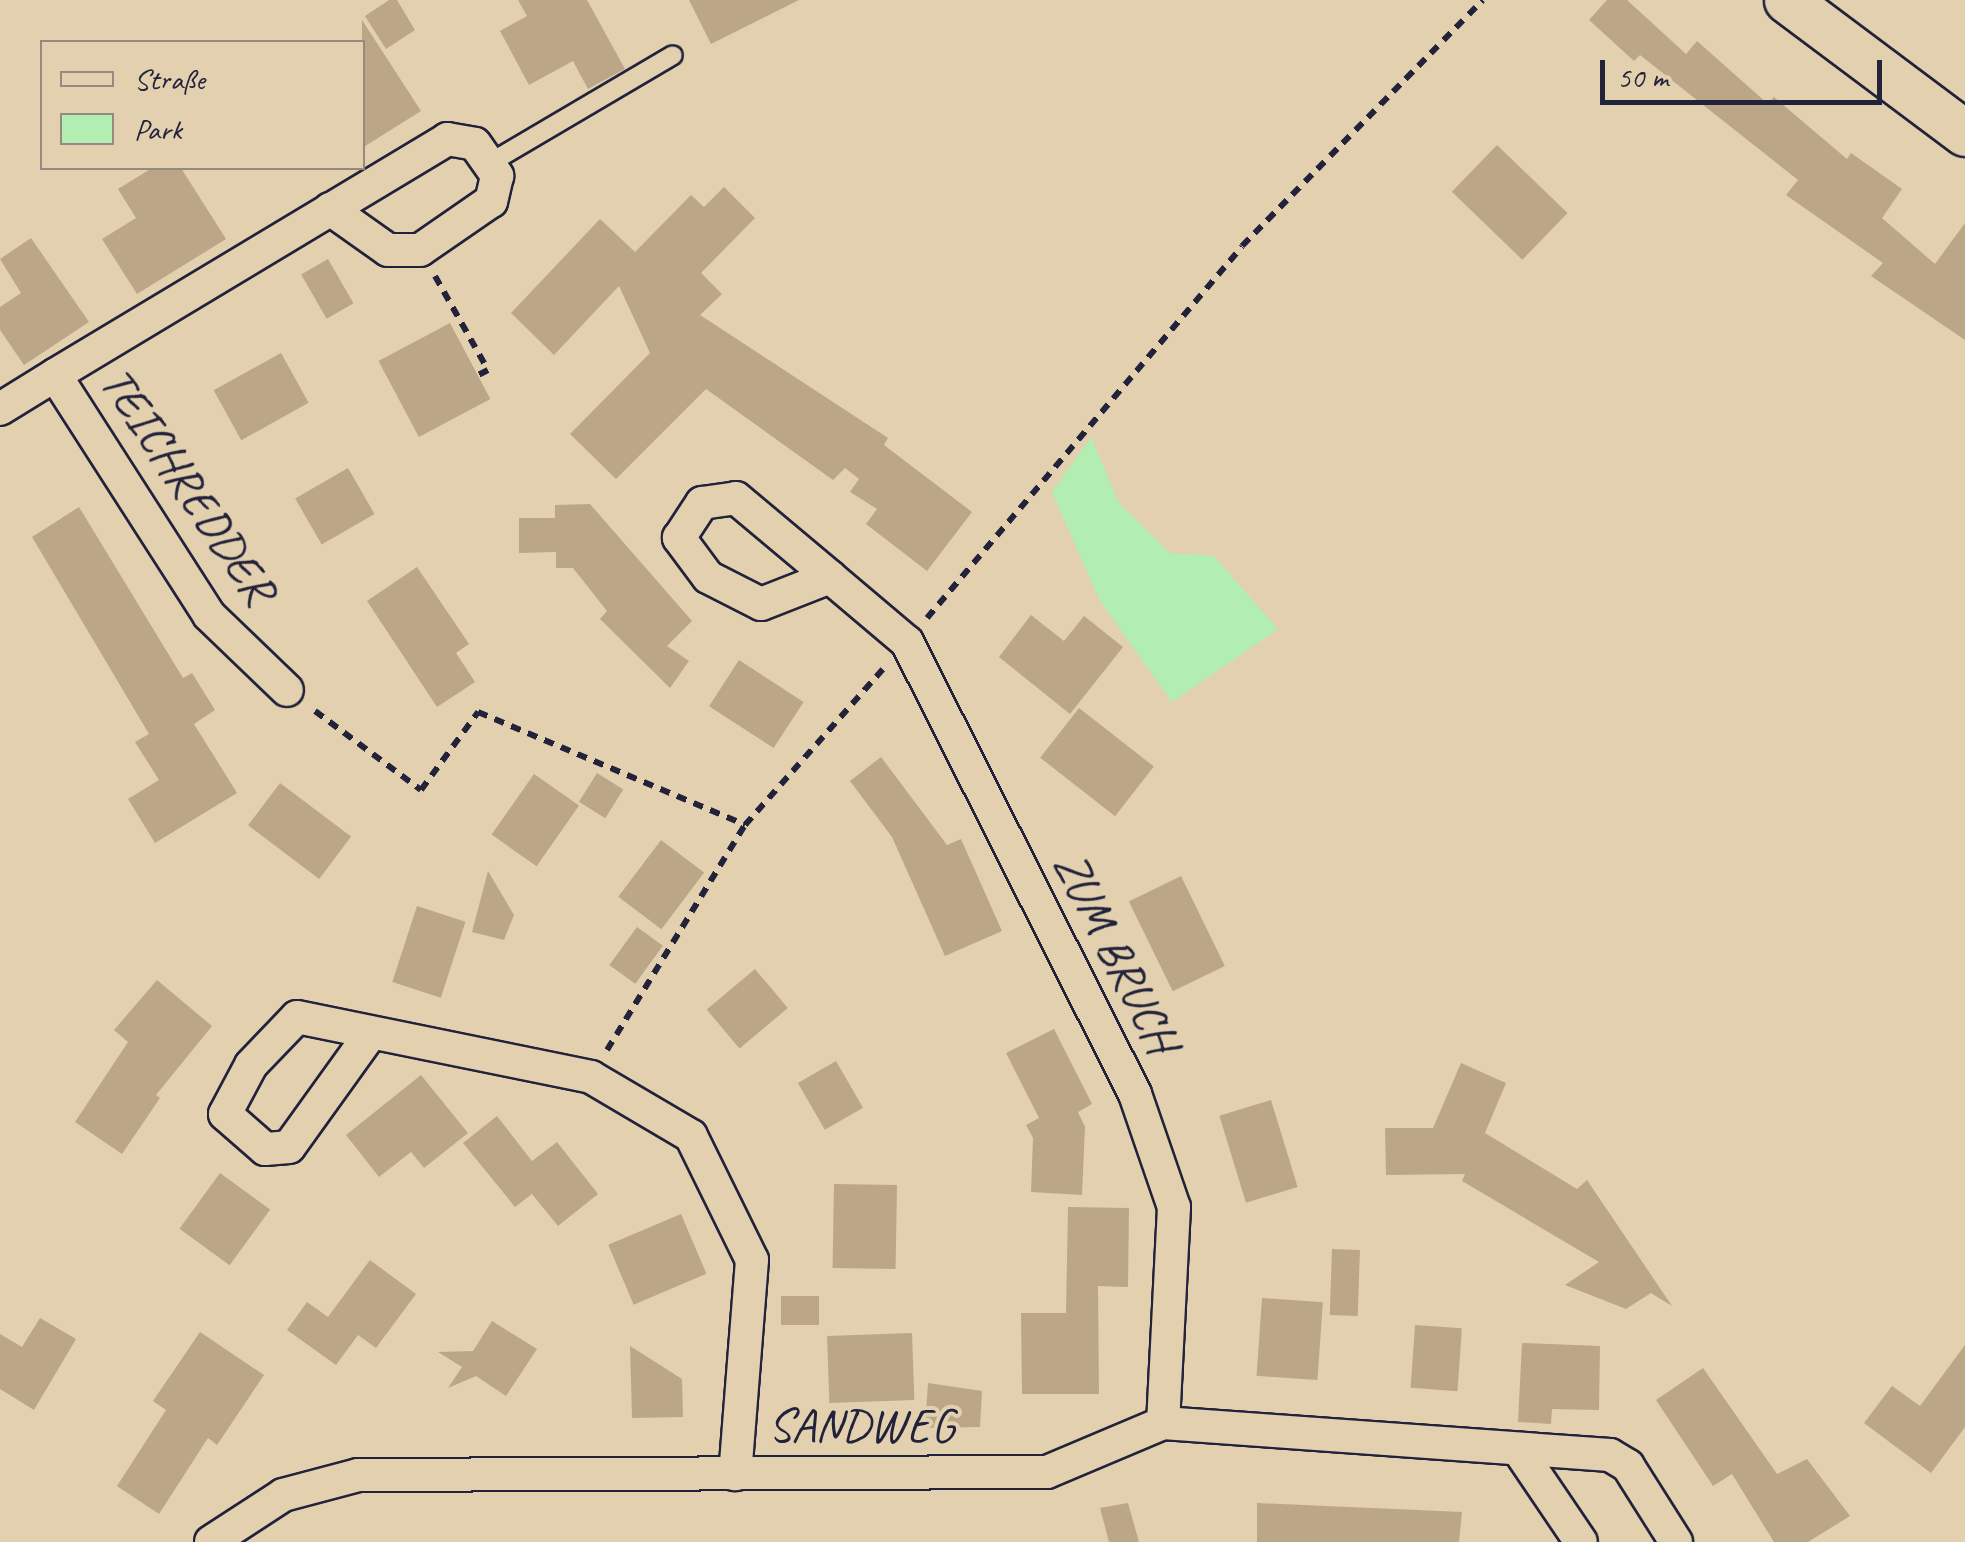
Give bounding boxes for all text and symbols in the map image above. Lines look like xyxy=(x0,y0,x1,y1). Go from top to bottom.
legend xyxy=(40,40,365,170)
scale bar xyxy=(1605,40,1888,102)
text: 50 m xyxy=(1617,58,1668,96)
text: Straße xyxy=(134,60,205,98)
text: Park xyxy=(134,110,182,148)
street label: TEICHREDDER xyxy=(88,356,288,614)
street label: ZUM BRUCH xyxy=(1041,842,1191,1062)
street label: SANDWEG xyxy=(768,1397,954,1455)

